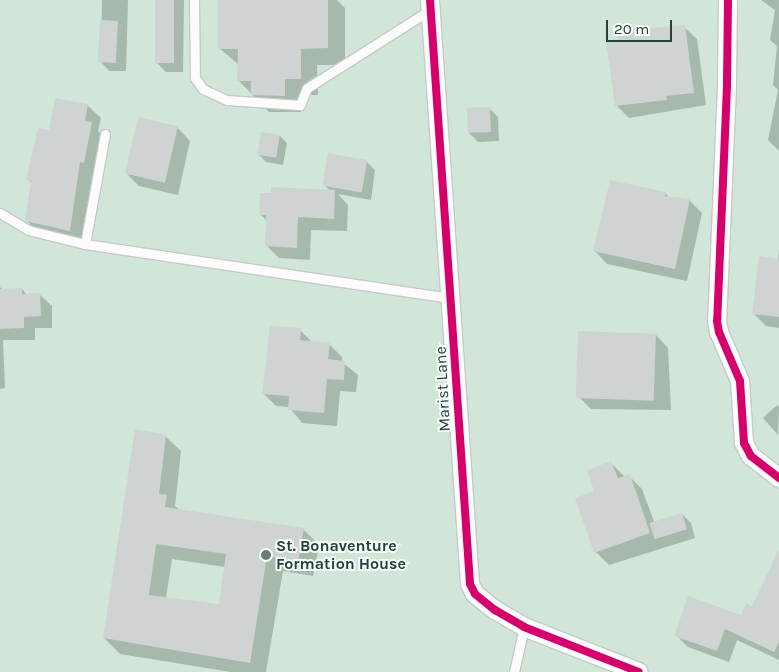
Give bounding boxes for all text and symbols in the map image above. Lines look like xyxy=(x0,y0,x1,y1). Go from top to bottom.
scale bar xyxy=(609,10,675,42)
text: 20 m xyxy=(614,20,649,38)
street label: Marist Lane xyxy=(431,346,455,432)
place label: St. Bonaventure Formation House xyxy=(276,536,406,574)
marker: St. Bonaventure Formation House xyxy=(260,549,272,561)

